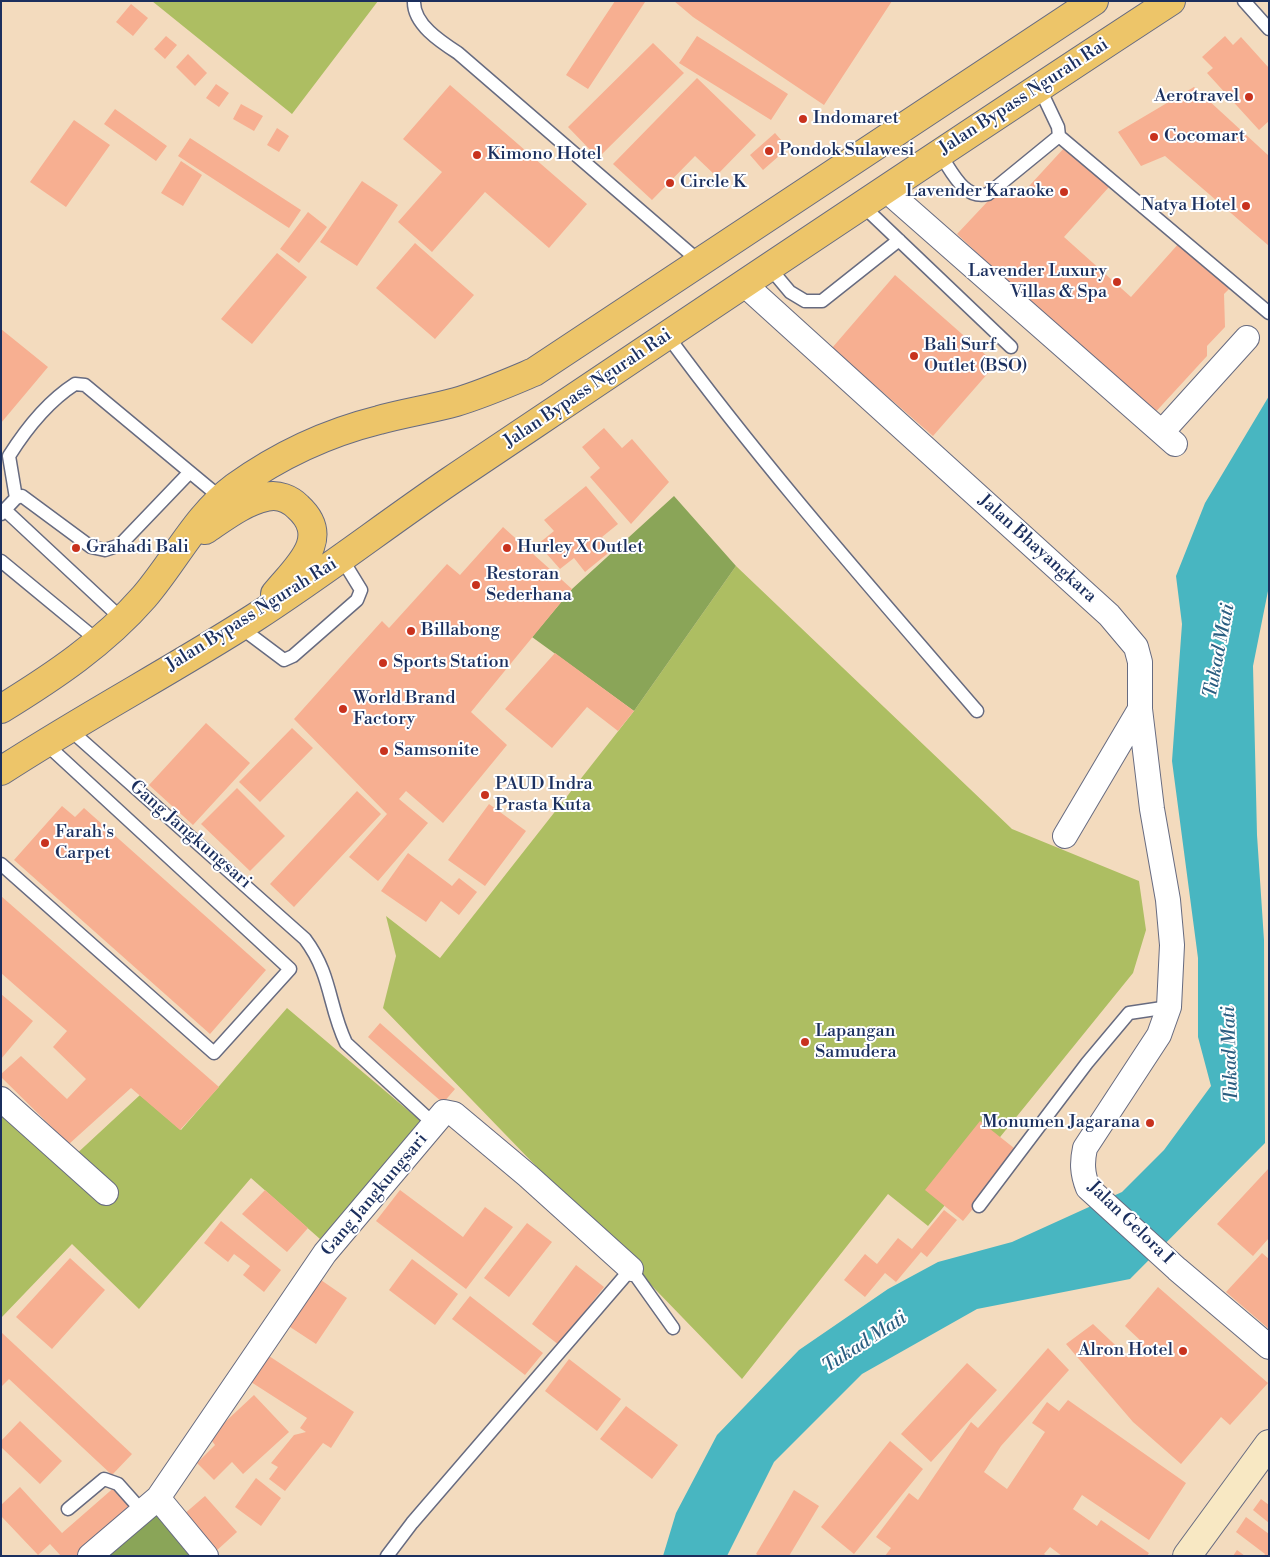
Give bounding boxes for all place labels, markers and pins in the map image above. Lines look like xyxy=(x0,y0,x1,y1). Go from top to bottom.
place label: Aerotravel xyxy=(1154,86,1239,108)
marker: Aerotravel xyxy=(1243,91,1255,103)
place label: Indomaret xyxy=(813,108,899,130)
marker: Indomaret xyxy=(797,113,809,125)
place label: Cocomart xyxy=(1164,126,1245,148)
marker: Cocomart xyxy=(1148,131,1160,143)
place label: Pondok Sulawesi xyxy=(779,140,915,162)
place label: Kimono Hotel xyxy=(487,144,602,166)
marker: Pondok Sulawesi xyxy=(763,145,775,157)
marker: Kimono Hotel xyxy=(471,149,483,161)
place label: Circle K xyxy=(680,172,746,194)
marker: Circle K xyxy=(664,177,676,189)
place label: Lavender Karaoke xyxy=(906,181,1054,203)
marker: Lavender Karaoke xyxy=(1058,186,1070,198)
place label: Natya Hotel xyxy=(1141,195,1236,217)
marker: Natya Hotel xyxy=(1240,200,1252,212)
place label: Lavender Luxury Villas & Spa xyxy=(968,261,1107,304)
marker: Lavender Luxury Villas & Spa xyxy=(1111,276,1123,288)
place label: Bali Surf Outlet (BSO) xyxy=(924,335,1028,378)
marker: Bali Surf Outlet (BSO) xyxy=(908,350,920,362)
place label: Grahadi Bali xyxy=(86,537,189,559)
place label: Hurley X Outlet xyxy=(517,537,644,559)
marker: Grahadi Bali xyxy=(70,542,82,554)
marker: Hurley X Outlet xyxy=(501,542,513,554)
place label: Restoran Sederhana xyxy=(486,564,572,606)
marker: Restoran Sederhana xyxy=(470,579,482,591)
place label: Billabong xyxy=(421,620,500,642)
marker: Billabong xyxy=(405,625,417,637)
place label: Sports Station xyxy=(393,652,509,674)
marker: Sports Station xyxy=(377,657,389,669)
place label: World Brand Factory xyxy=(353,688,455,731)
marker: World Brand Factory xyxy=(337,703,349,715)
place label: Samsonite xyxy=(394,740,479,762)
marker: Samsonite xyxy=(378,745,390,757)
place label: PAUD Indra Prasta Kuta xyxy=(495,774,593,816)
marker: PAUD Indra Prasta Kuta xyxy=(479,789,491,801)
place label: Farah's Carpet xyxy=(55,822,114,864)
marker: Farah's Carpet xyxy=(39,837,51,849)
place label: Lapangan Samudera xyxy=(815,1021,897,1064)
marker: Lapangan Samudera xyxy=(799,1036,811,1048)
place label: Monumen Jagarana xyxy=(982,1112,1140,1134)
marker: Monumen Jagarana xyxy=(1144,1117,1156,1129)
place label: Alron Hotel xyxy=(1078,1340,1173,1362)
marker: Alron Hotel xyxy=(1177,1345,1189,1357)

